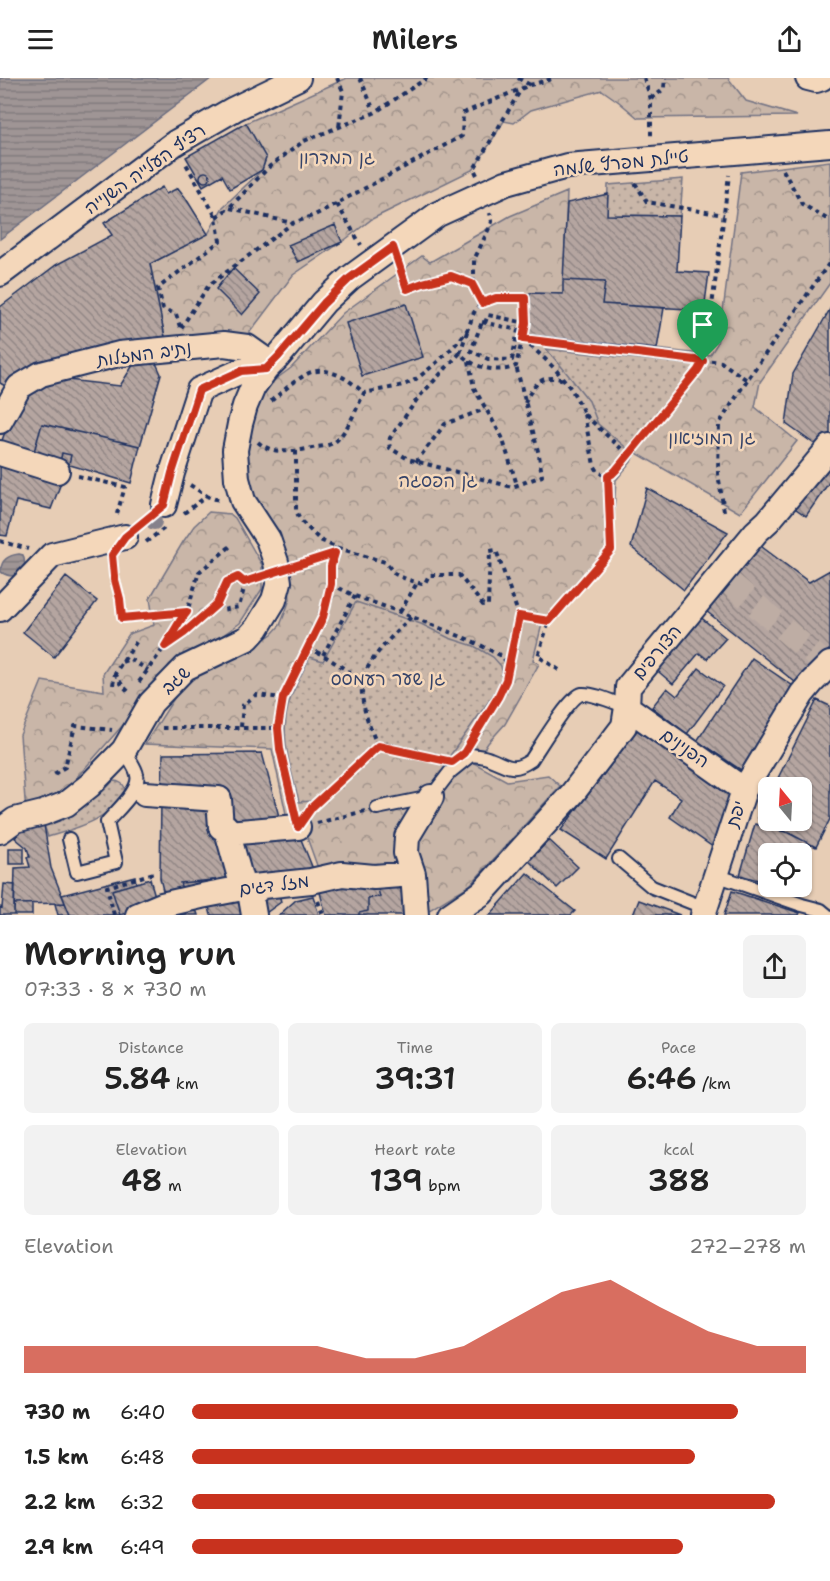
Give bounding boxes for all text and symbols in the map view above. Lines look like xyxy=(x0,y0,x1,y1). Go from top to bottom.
text: Milers xyxy=(372,21,458,58)
icon: menu xyxy=(24,23,57,56)
icon: share xyxy=(773,23,806,56)
street label: רציף העלייה השנייה xyxy=(80,118,210,220)
street label: טיילת מפרץ שלמה xyxy=(552,144,690,182)
park label: גן המדרון xyxy=(299,146,375,170)
pin xyxy=(677,299,728,361)
icon: arrive xyxy=(686,308,719,341)
street label: נתיב המזלות xyxy=(94,335,193,373)
park label: גן המוזיאון xyxy=(668,426,756,450)
park label: גן הפסגה xyxy=(399,469,477,493)
street label: הצורפים xyxy=(627,620,687,684)
street label: שגב xyxy=(156,660,196,700)
park label: גן שער רעמסס xyxy=(331,667,445,691)
street label: הפנינים xyxy=(656,723,714,773)
north arrow xyxy=(758,777,812,831)
map controls xyxy=(758,777,812,897)
street label: יפת xyxy=(720,798,752,831)
button: locate xyxy=(758,843,812,897)
street label: מזל דגים xyxy=(238,869,310,901)
text: Morning run xyxy=(24,931,236,976)
button: share xyxy=(743,935,806,998)
text: 07:33 · 8 × 730 m xyxy=(24,976,207,1002)
text: Distance xyxy=(119,1037,184,1058)
text: Time xyxy=(397,1037,433,1058)
text: Pace xyxy=(661,1037,696,1058)
text: 5.84 xyxy=(104,1058,170,1099)
text: 39:31 xyxy=(374,1058,456,1099)
text: 6:46 xyxy=(627,1058,697,1099)
text: km xyxy=(170,1073,199,1094)
text: /km xyxy=(697,1073,731,1094)
text: Elevation xyxy=(116,1139,187,1160)
text: Heart rate xyxy=(374,1139,456,1160)
text: kcal xyxy=(663,1139,694,1160)
text: 48 xyxy=(121,1160,163,1201)
text: 139 xyxy=(370,1160,423,1201)
text: 388 xyxy=(647,1160,710,1201)
text: m xyxy=(163,1175,182,1196)
text: bpm xyxy=(423,1175,460,1196)
text: Elevation xyxy=(24,1233,114,1259)
text: 272–278 m xyxy=(689,1233,806,1259)
text: 730 m xyxy=(24,1399,90,1425)
text: 6:40 xyxy=(120,1399,165,1425)
text: 1.5 km xyxy=(24,1444,88,1470)
text: 6:48 xyxy=(120,1444,165,1470)
text: 2.2 km xyxy=(24,1489,95,1515)
text: 6:32 xyxy=(120,1489,164,1515)
text: 2.9 km xyxy=(24,1534,93,1560)
text: 6:49 xyxy=(120,1534,165,1560)

